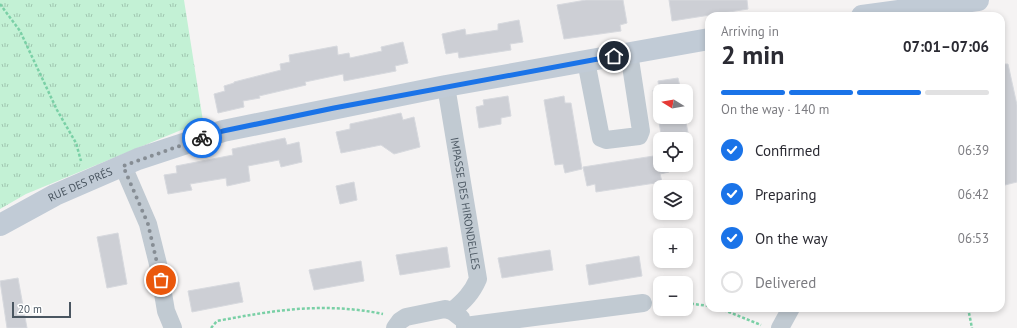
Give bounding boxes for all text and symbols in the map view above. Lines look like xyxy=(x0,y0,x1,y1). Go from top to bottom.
text: Arriving in xyxy=(721,23,779,40)
text: 07:01–07:06 xyxy=(903,37,989,56)
text: 2 min xyxy=(721,38,784,71)
pin xyxy=(597,39,631,73)
icon: home xyxy=(603,45,625,67)
north arrow xyxy=(653,84,693,124)
map controls xyxy=(653,84,693,316)
text: On the way · 140 m xyxy=(721,101,829,118)
courier xyxy=(182,118,222,158)
icon: bike xyxy=(191,127,213,149)
button: locate xyxy=(653,132,693,172)
street label: IMPASSE DES HIRONDELLES xyxy=(448,136,483,271)
icon: check xyxy=(721,139,743,161)
text: Confirmed xyxy=(755,141,820,160)
text: 06:39 xyxy=(958,142,989,159)
street label: RUE DES PRÉS xyxy=(45,164,115,205)
button: layers xyxy=(653,180,693,220)
icon: check xyxy=(721,183,743,205)
text: Preparing xyxy=(755,185,817,204)
text: 06:42 xyxy=(958,186,989,203)
icon: check xyxy=(721,227,743,249)
button: + xyxy=(653,228,693,268)
text: On the way xyxy=(755,229,828,248)
text: 06:53 xyxy=(958,230,989,247)
pin xyxy=(144,263,178,297)
icon: bag xyxy=(150,269,172,291)
text: Delivered xyxy=(755,273,816,292)
button: − xyxy=(653,276,693,316)
scale bar xyxy=(12,300,71,319)
text: 20 m xyxy=(18,302,42,316)

